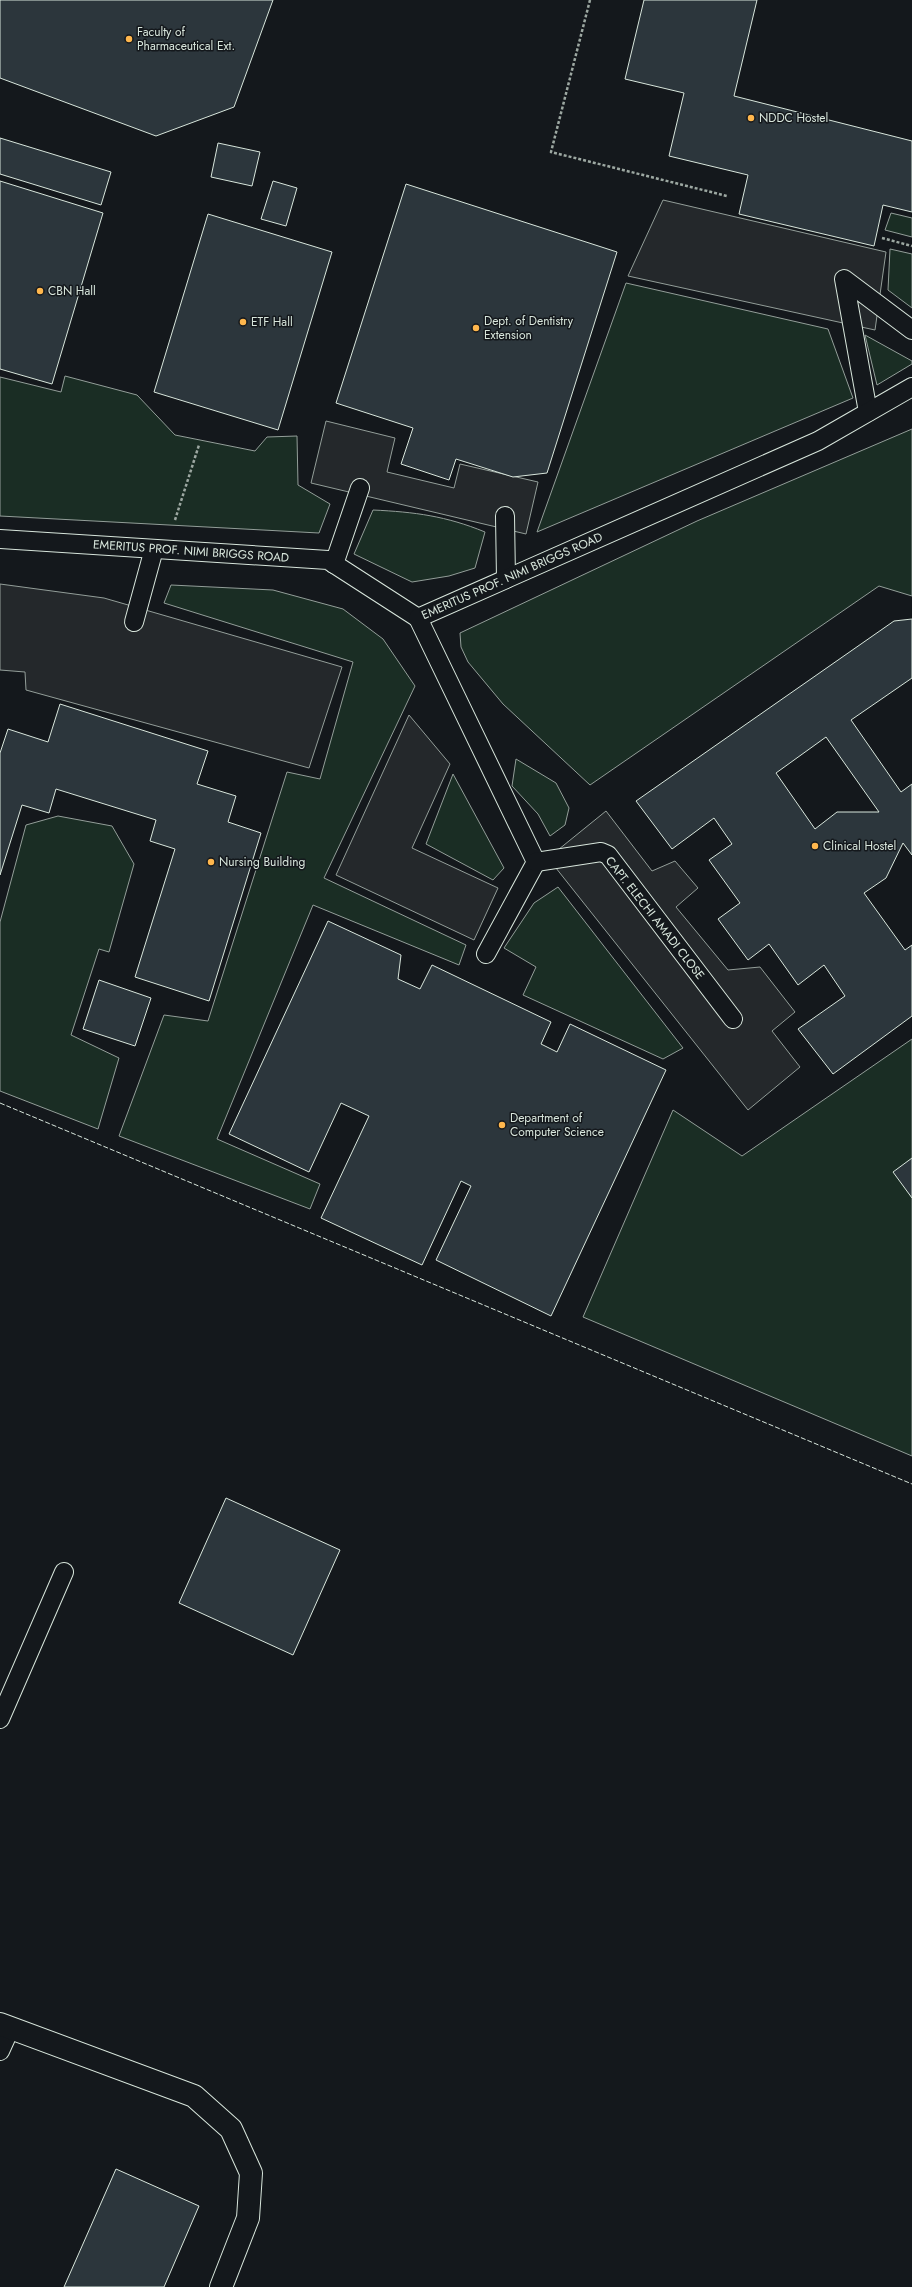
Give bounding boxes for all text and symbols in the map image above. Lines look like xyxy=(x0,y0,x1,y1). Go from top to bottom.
place label: Faculty of Pharmaceutical Ext. xyxy=(137,23,235,55)
marker: Faculty of Pharmaceutical Ext. xyxy=(124,34,134,44)
place label: NDDC Hostel xyxy=(759,109,828,127)
marker: NDDC Hostel xyxy=(746,113,756,123)
place label: CBN Hall xyxy=(48,282,96,300)
marker: CBN Hall xyxy=(35,286,45,296)
place label: Dept. of Dentistry Extension xyxy=(484,312,574,344)
place label: ETF Hall xyxy=(251,313,293,331)
marker: ETF Hall xyxy=(238,317,248,327)
marker: Dept. of Dentistry Extension xyxy=(471,323,481,333)
street label: EMERITUS PROF. NIMI BRIGGS ROAD xyxy=(419,528,605,624)
street label: EMERITUS PROF. NIMI BRIGGS ROAD xyxy=(92,535,290,567)
place label: Clinical Hostel xyxy=(823,837,896,855)
marker: Clinical Hostel xyxy=(810,841,820,851)
place label: Nursing Building xyxy=(219,853,305,871)
street label: CAPT. ELECHI AMADI CLOSE xyxy=(601,853,709,983)
marker: Nursing Building xyxy=(206,857,216,867)
place label: Department of Computer Science xyxy=(510,1109,604,1141)
marker: Department of Computer Science xyxy=(497,1120,507,1130)

